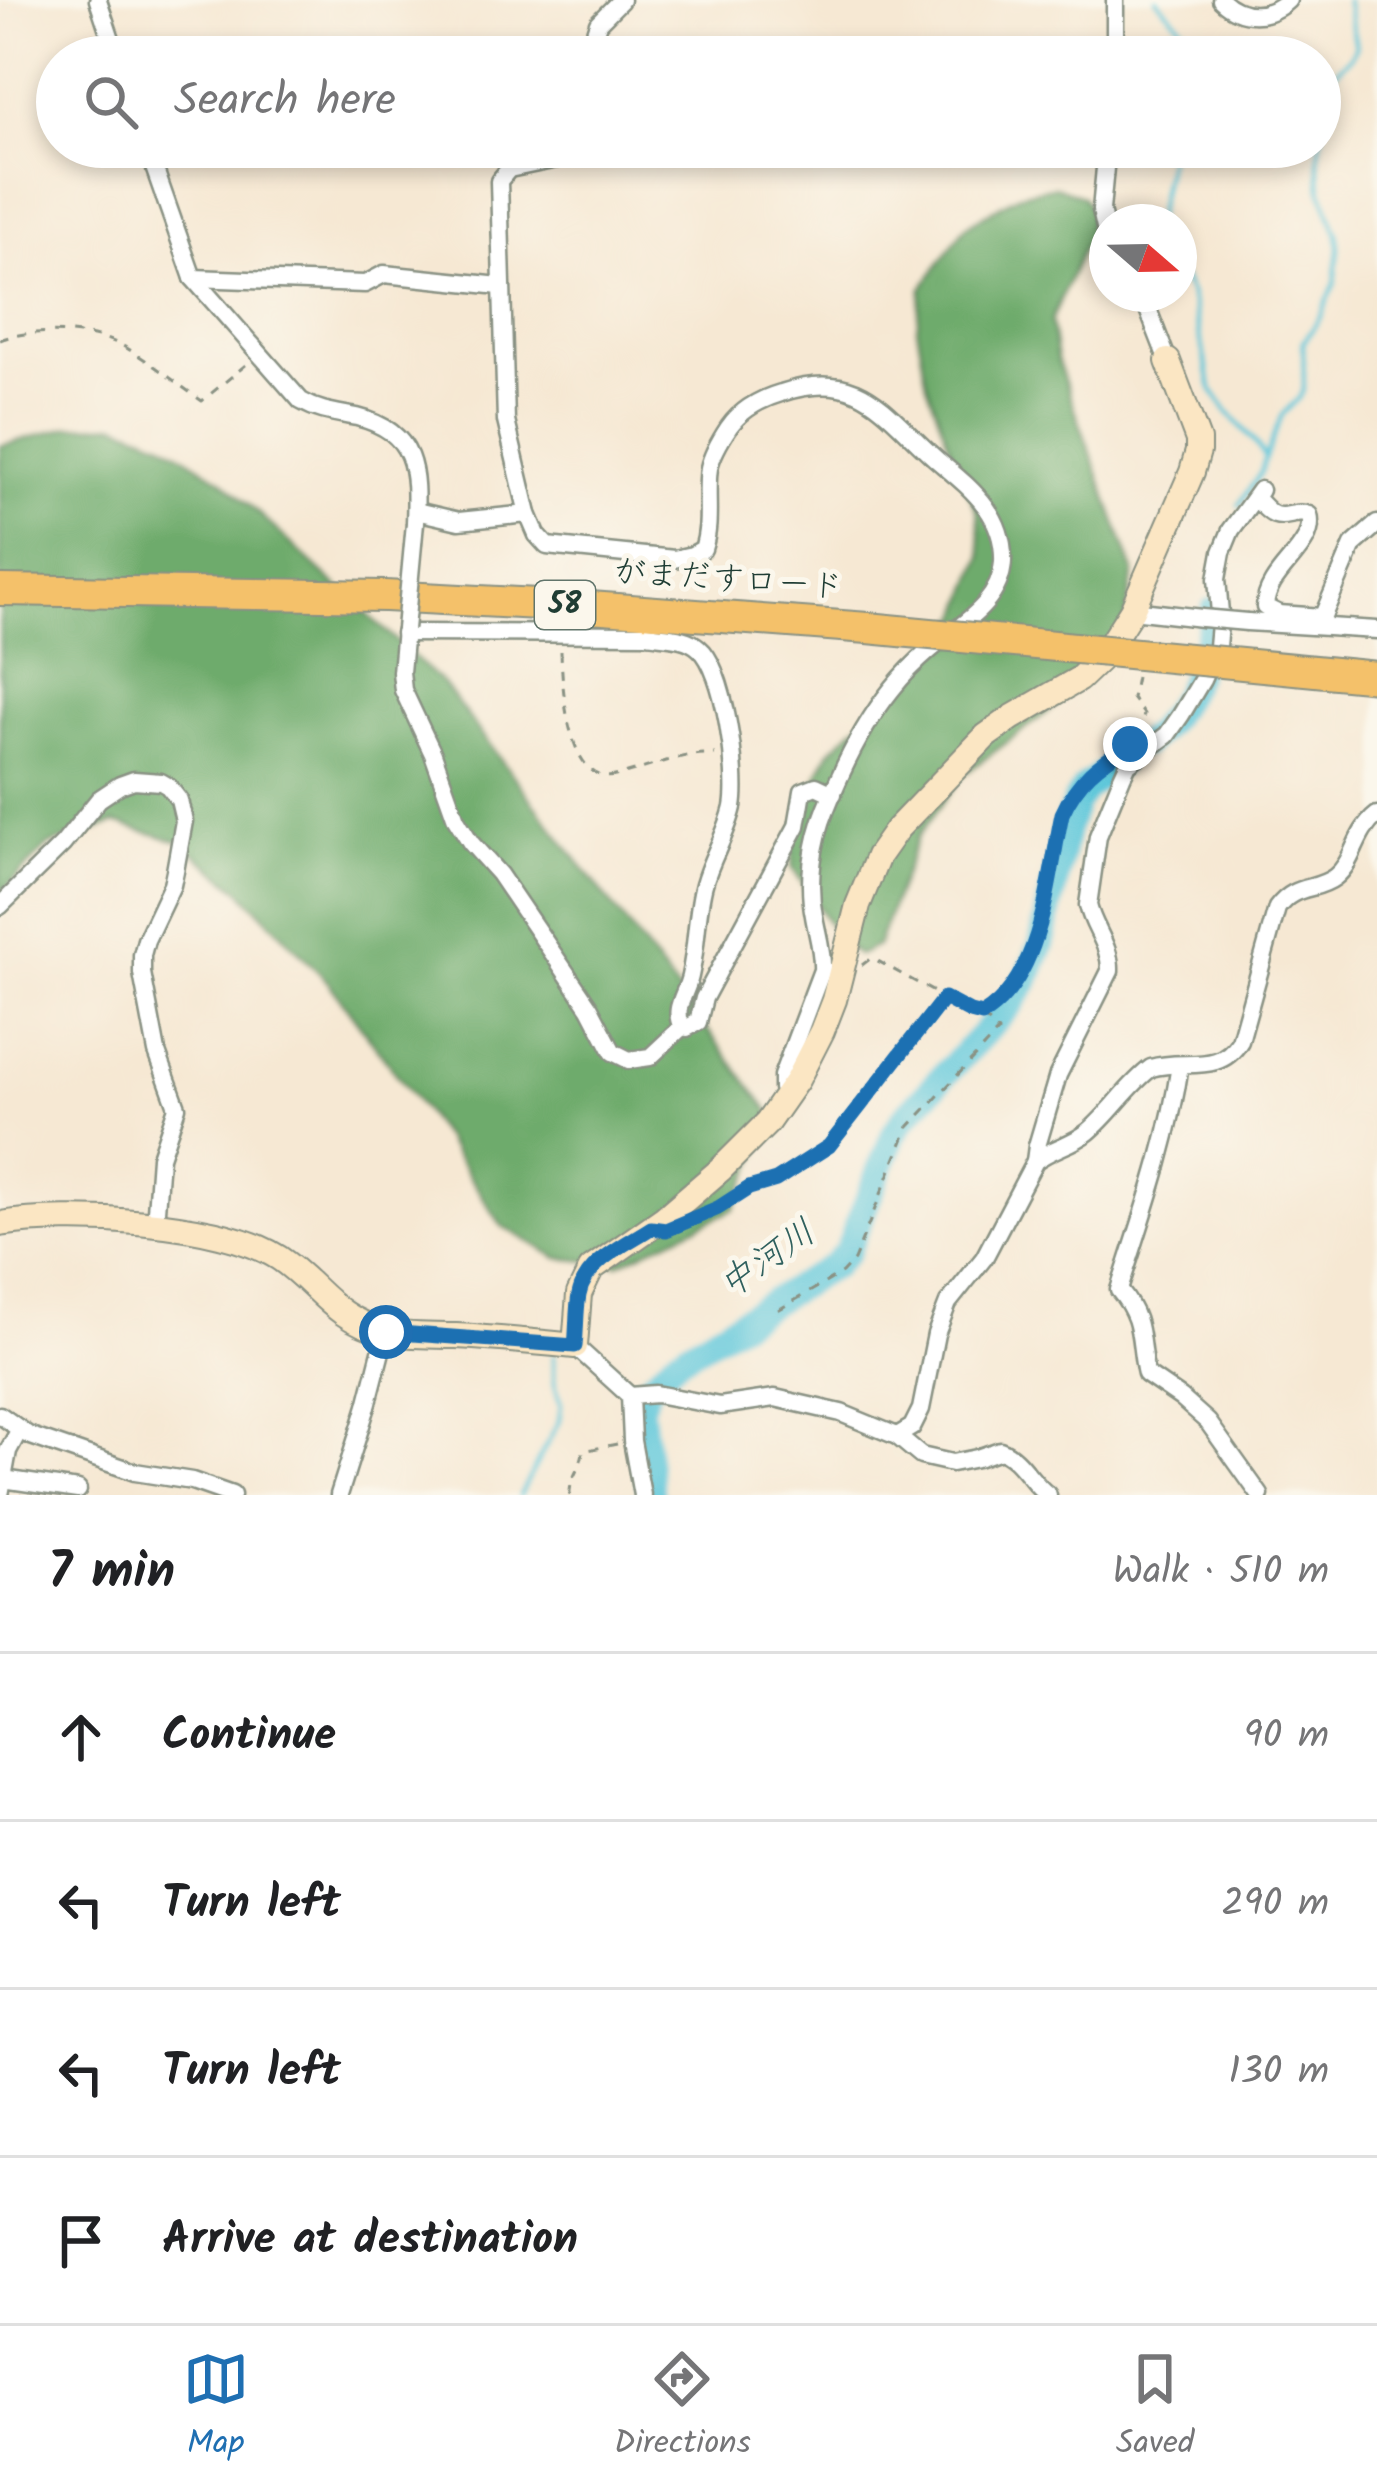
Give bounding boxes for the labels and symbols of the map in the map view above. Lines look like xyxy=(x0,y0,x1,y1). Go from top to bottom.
north arrow xyxy=(1089,204,1197,312)
street label: がまだすロード xyxy=(611,547,845,615)
road number: 58 xyxy=(535,581,595,629)
route end xyxy=(1103,717,1157,771)
water label: 中河川 xyxy=(707,1206,829,1314)
route start xyxy=(359,1305,413,1359)

